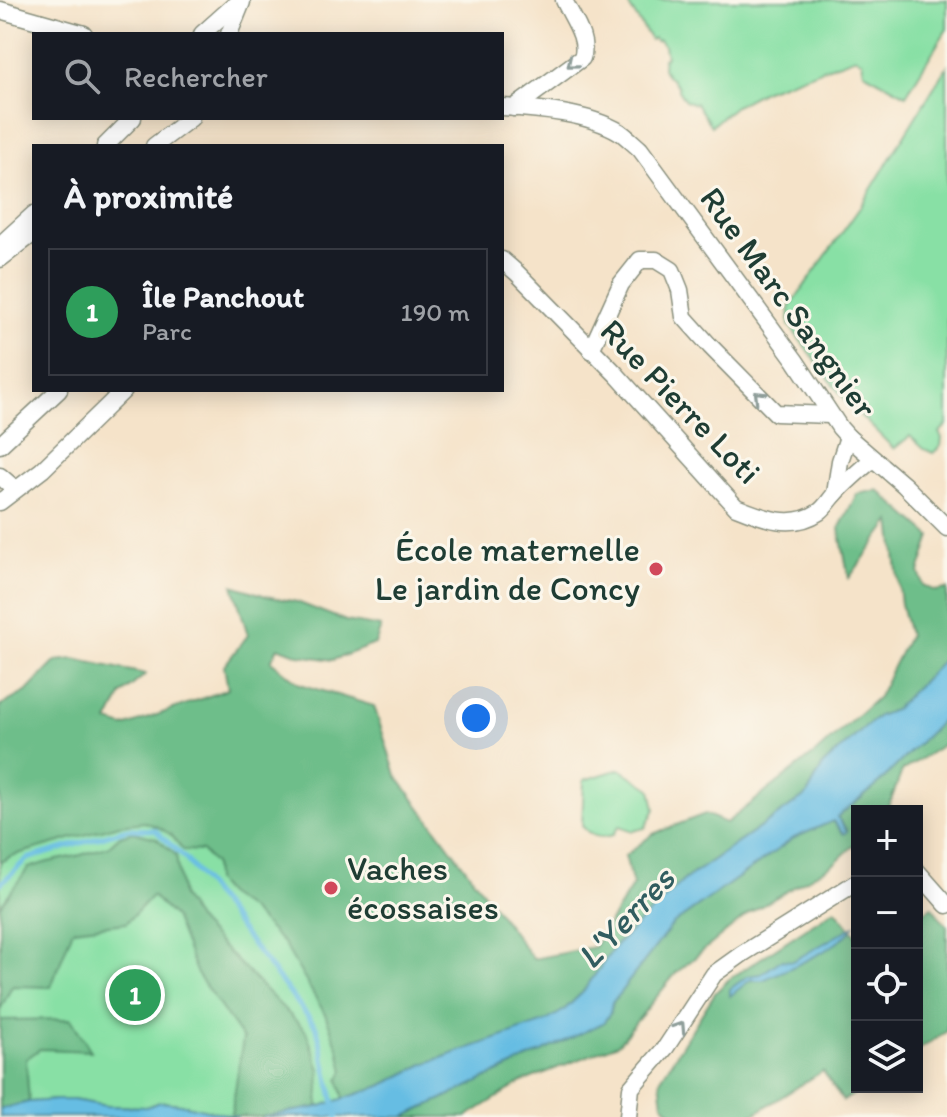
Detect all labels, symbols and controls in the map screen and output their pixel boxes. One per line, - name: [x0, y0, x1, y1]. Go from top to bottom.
- search box: [32, 32, 504, 120]
- icon: search: [60, 54, 104, 98]
- one-way arrow: [567, 54, 582, 68]
- text: Rechercher: [124, 58, 268, 95]
- text: À proximité: [64, 176, 233, 217]
- street label: Rue Marc Sangnier: [691, 179, 886, 426]
- text: Île Panchout: [142, 278, 304, 315]
- text: 1: [86, 296, 98, 328]
- text: 190 m: [401, 296, 470, 328]
- street label: Rue Pierre Loti: [592, 310, 770, 492]
- text: Parc: [142, 315, 192, 347]
- one-way arrow: [754, 391, 768, 405]
- place label: École maternelle Le jardin de Concy: [375, 529, 640, 609]
- marker: École maternelle Le jardin de Concy: [647, 560, 665, 578]
- your location: [456, 698, 496, 738]
- map controls: [851, 805, 923, 1093]
- button: +: [851, 805, 923, 877]
- place label: Vaches écossaises: [347, 848, 499, 928]
- water label: L'Yerres: [567, 856, 685, 977]
- button: −: [851, 877, 923, 949]
- marker: Vaches écossaises: [322, 879, 340, 897]
- button: locate: [851, 949, 923, 1021]
- pin: 1: [109, 965, 161, 1025]
- one-way arrow: [670, 1021, 685, 1035]
- button: layers: [851, 1021, 923, 1093]

